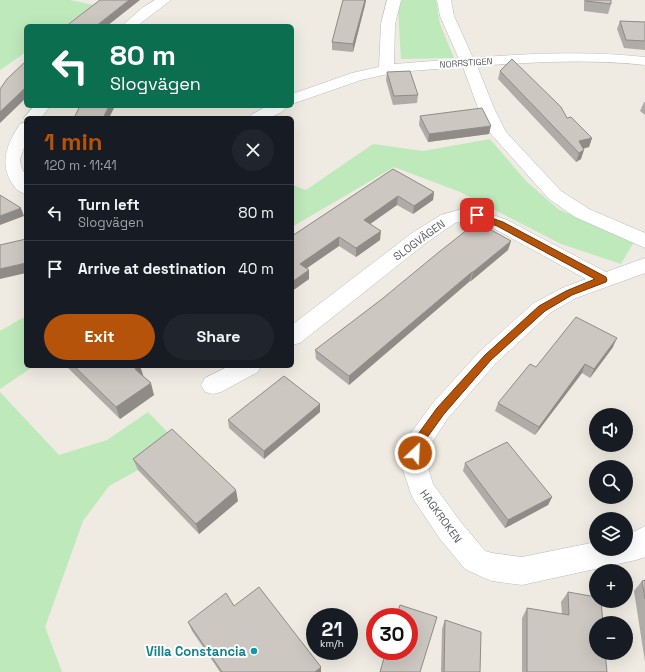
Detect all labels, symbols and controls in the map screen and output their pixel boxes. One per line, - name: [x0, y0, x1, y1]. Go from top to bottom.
- text: 80 m: [110, 37, 176, 73]
- icon: left: [44, 40, 96, 92]
- street label: NORRSTIGEN: [439, 55, 493, 71]
- text: Slogvägen: [110, 72, 201, 95]
- text: 1 min: [44, 126, 103, 157]
- button: close: [232, 129, 274, 171]
- text: 120 m · 11:41: [44, 157, 117, 174]
- text: Turn left: [78, 195, 140, 214]
- pin: [460, 198, 494, 232]
- icon: left: [44, 202, 66, 224]
- text: 80 m: [238, 203, 274, 222]
- icon: arrive: [466, 204, 488, 226]
- text: Slogvägen: [78, 214, 144, 231]
- street label: SLOGVÄGEN: [390, 216, 448, 264]
- icon: arrive: [44, 258, 66, 280]
- text: Arrive at destination: [78, 259, 226, 278]
- text: 40 m: [238, 259, 274, 278]
- button: Exit: [44, 314, 155, 360]
- button: Share: [163, 314, 274, 360]
- map controls: [589, 408, 633, 660]
- button: sound: [589, 408, 633, 452]
- position arrow: [394, 432, 436, 474]
- button: search: [589, 460, 633, 504]
- street label: HAGKROKEN: [417, 487, 465, 545]
- button: layers: [589, 512, 633, 556]
- button: +: [589, 564, 633, 608]
- speed limit sign: 30: [366, 608, 418, 660]
- text: 21: [322, 616, 342, 642]
- button: −: [589, 616, 633, 660]
- text: km/h: [320, 637, 344, 650]
- place label: Villa Constancia: [146, 643, 246, 660]
- marker: Villa Constancia: [249, 646, 259, 656]

